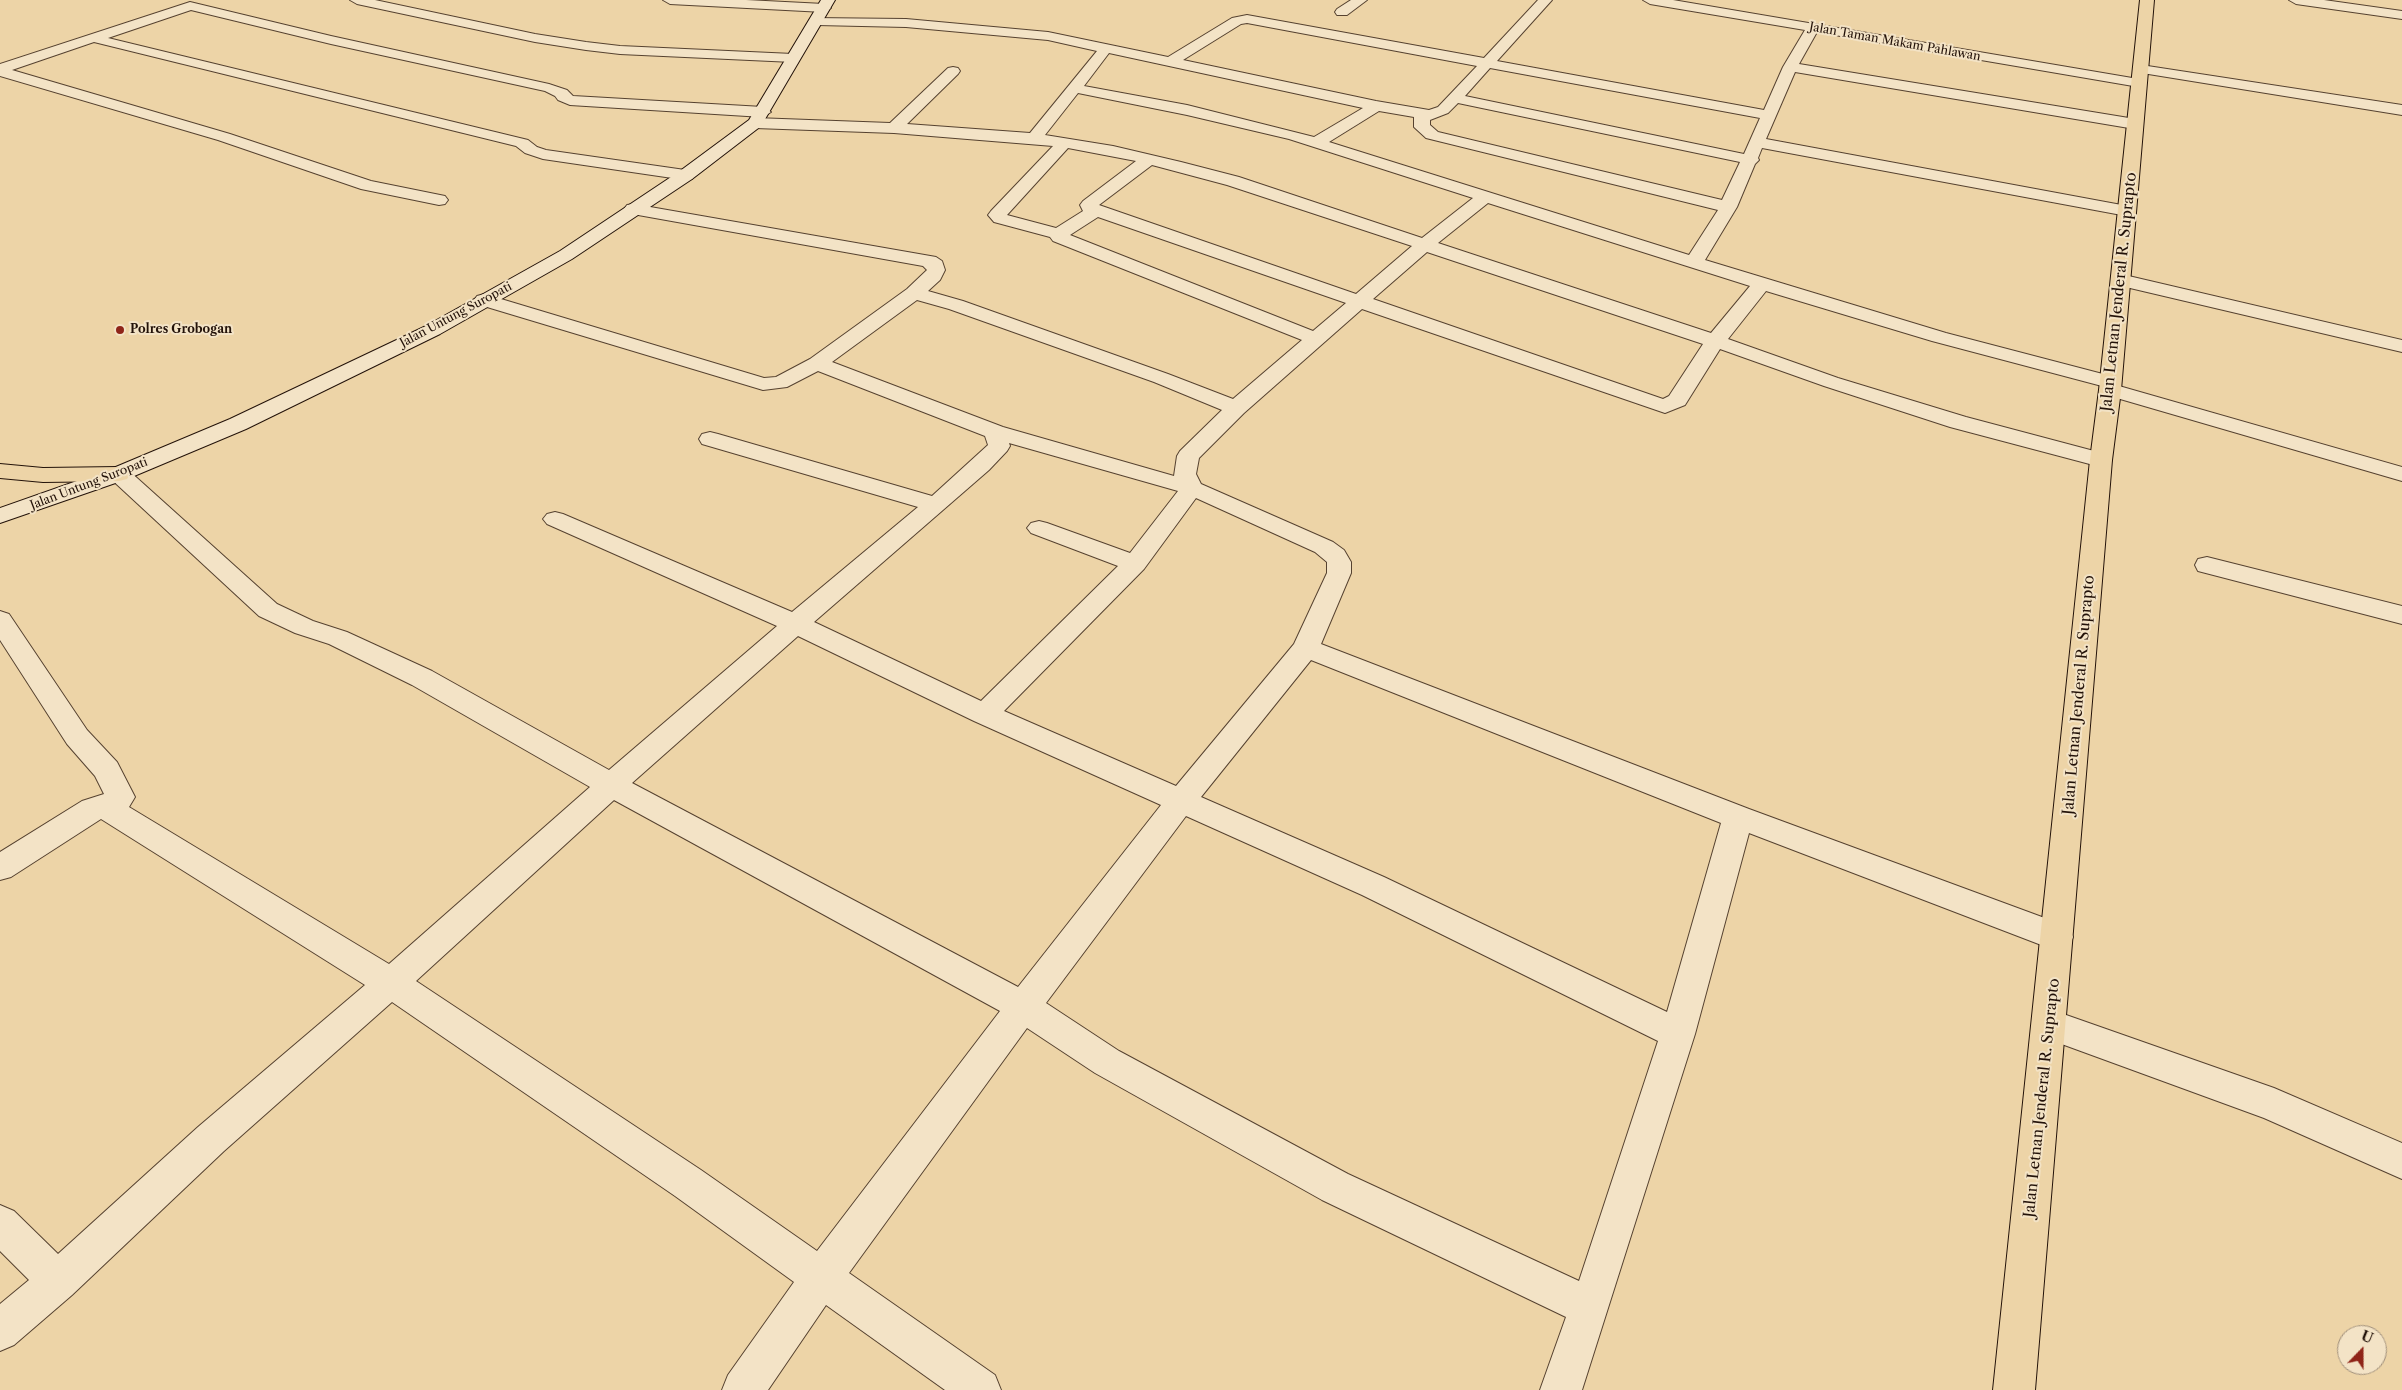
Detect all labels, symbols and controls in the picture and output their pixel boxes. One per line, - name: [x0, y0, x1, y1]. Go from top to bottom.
- street label: Jalan Taman Makam Pahlawan: [1808, 20, 1982, 64]
- street label: Jalan Letnan Jenderal R. Suprapto: [2097, 172, 2141, 412]
- street label: Jalan Untung Suropati: [398, 279, 514, 351]
- place label: Polres Grobogan: [130, 323, 232, 337]
- marker: Polres Grobogan: [114, 324, 126, 336]
- street label: Jalan Untung Suropati: [28, 455, 150, 513]
- street label: Jalan Letnan Jenderal R. Suprapto: [2060, 574, 2098, 816]
- street label: Jalan Letnan Jenderal R. Suprapto: [2020, 978, 2064, 1218]
- north arrow: [2337, 1325, 2387, 1375]
- text: U: [2359, 1327, 2376, 1347]

